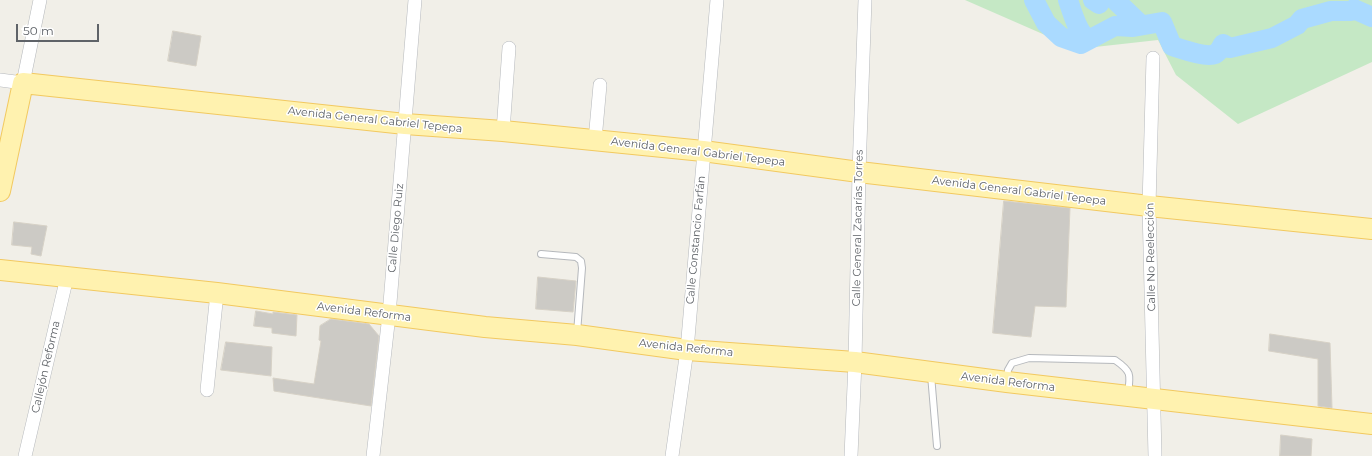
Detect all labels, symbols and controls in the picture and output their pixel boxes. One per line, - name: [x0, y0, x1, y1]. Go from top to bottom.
- scale bar: [18, 16, 101, 42]
- text: 50 m: [23, 23, 54, 38]
- street label: Avenida General Gabriel Tepepa: [287, 104, 463, 136]
- street label: Avenida General Gabriel Tepepa: [610, 135, 786, 169]
- street label: Calle General Zacarías Torres: [850, 150, 866, 306]
- street label: Avenida General Gabriel Tepepa: [931, 174, 1107, 208]
- street label: Calle Constancio Farfán: [684, 175, 708, 305]
- street label: Calle Diego Ruiz: [386, 183, 406, 273]
- street label: Calle No Reelección: [1143, 203, 1159, 311]
- street label: Avenida Reforma: [316, 300, 412, 324]
- street label: Callejón Reforma: [29, 319, 63, 415]
- street label: Avenida Reforma: [638, 336, 734, 360]
- street label: Avenida Reforma: [960, 370, 1056, 394]

